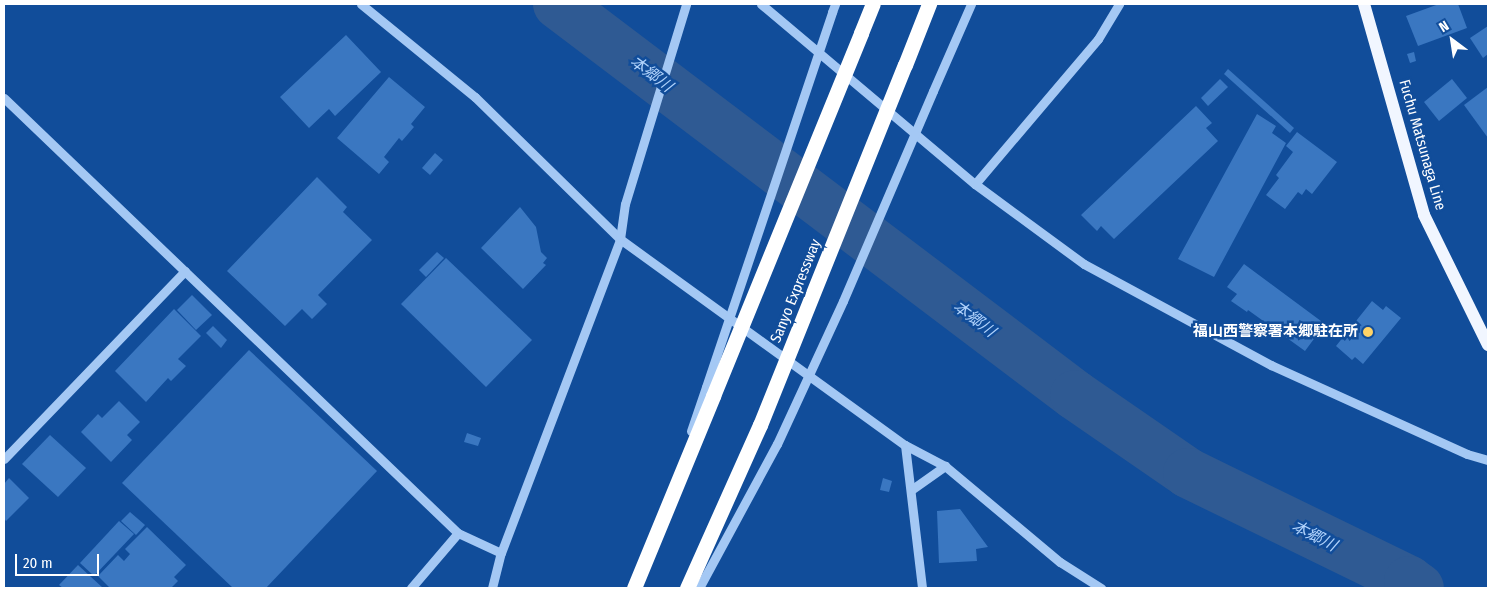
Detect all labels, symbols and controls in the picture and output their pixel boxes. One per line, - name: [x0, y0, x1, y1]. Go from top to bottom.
- north arrow: [1427, 15, 1477, 65]
- text: N: [1436, 17, 1452, 36]
- water label: 本郷川: [626, 52, 676, 96]
- street label: Fuchu Matsunaga Line: [1395, 78, 1449, 212]
- street label: Sanyo Expressway: [767, 236, 825, 346]
- water label: 本郷川: [949, 297, 999, 341]
- place label: 福山西警察署本郷駐在所: [1193, 323, 1358, 341]
- marker: 福山西警察署本郷駐在所: [1362, 326, 1374, 338]
- water label: 本郷川: [1288, 517, 1340, 555]
- scale bar: [18, 544, 101, 576]
- text: 20 m: [23, 554, 53, 572]

